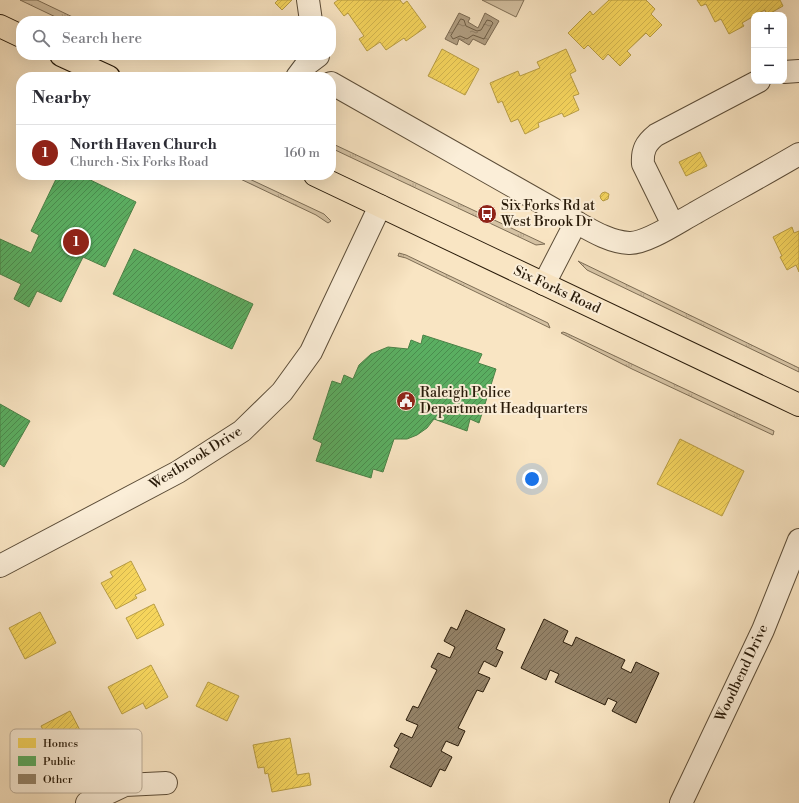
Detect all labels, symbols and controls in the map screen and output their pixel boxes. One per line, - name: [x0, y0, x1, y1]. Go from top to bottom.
- map controls: [751, 12, 787, 84]
- button: +: [751, 12, 787, 48]
- search box: [16, 16, 336, 60]
- icon: search: [30, 27, 52, 49]
- text: Search here: [62, 29, 142, 48]
- button: −: [751, 48, 787, 84]
- text: Nearby: [32, 87, 91, 109]
- text: North Haven Church: [70, 135, 217, 154]
- text: 1: [42, 145, 48, 161]
- text: 160 m: [284, 145, 320, 161]
- text: Church · Six Forks Road: [70, 154, 209, 170]
- place label: Six Forks Rd at West Brook Dr: [500, 197, 595, 231]
- bus stop icon: Six Forks Rd at West Brook Dr: [476, 203, 498, 225]
- pin: 1: [63, 227, 89, 257]
- street label: Six Forks Road: [511, 262, 603, 318]
- place label: Raleigh Police Department Headquarters: [420, 384, 588, 418]
- public building icon: Raleigh Police Department Headquarters: [395, 390, 417, 412]
- street label: Westbrook Drive: [146, 422, 246, 494]
- your location: [522, 469, 542, 489]
- street label: Woodbend Drive: [711, 621, 772, 725]
- legend: [10, 729, 142, 793]
- text: Homes: [43, 737, 78, 751]
- text: Public: [43, 755, 76, 769]
- text: Other: [43, 773, 73, 787]

